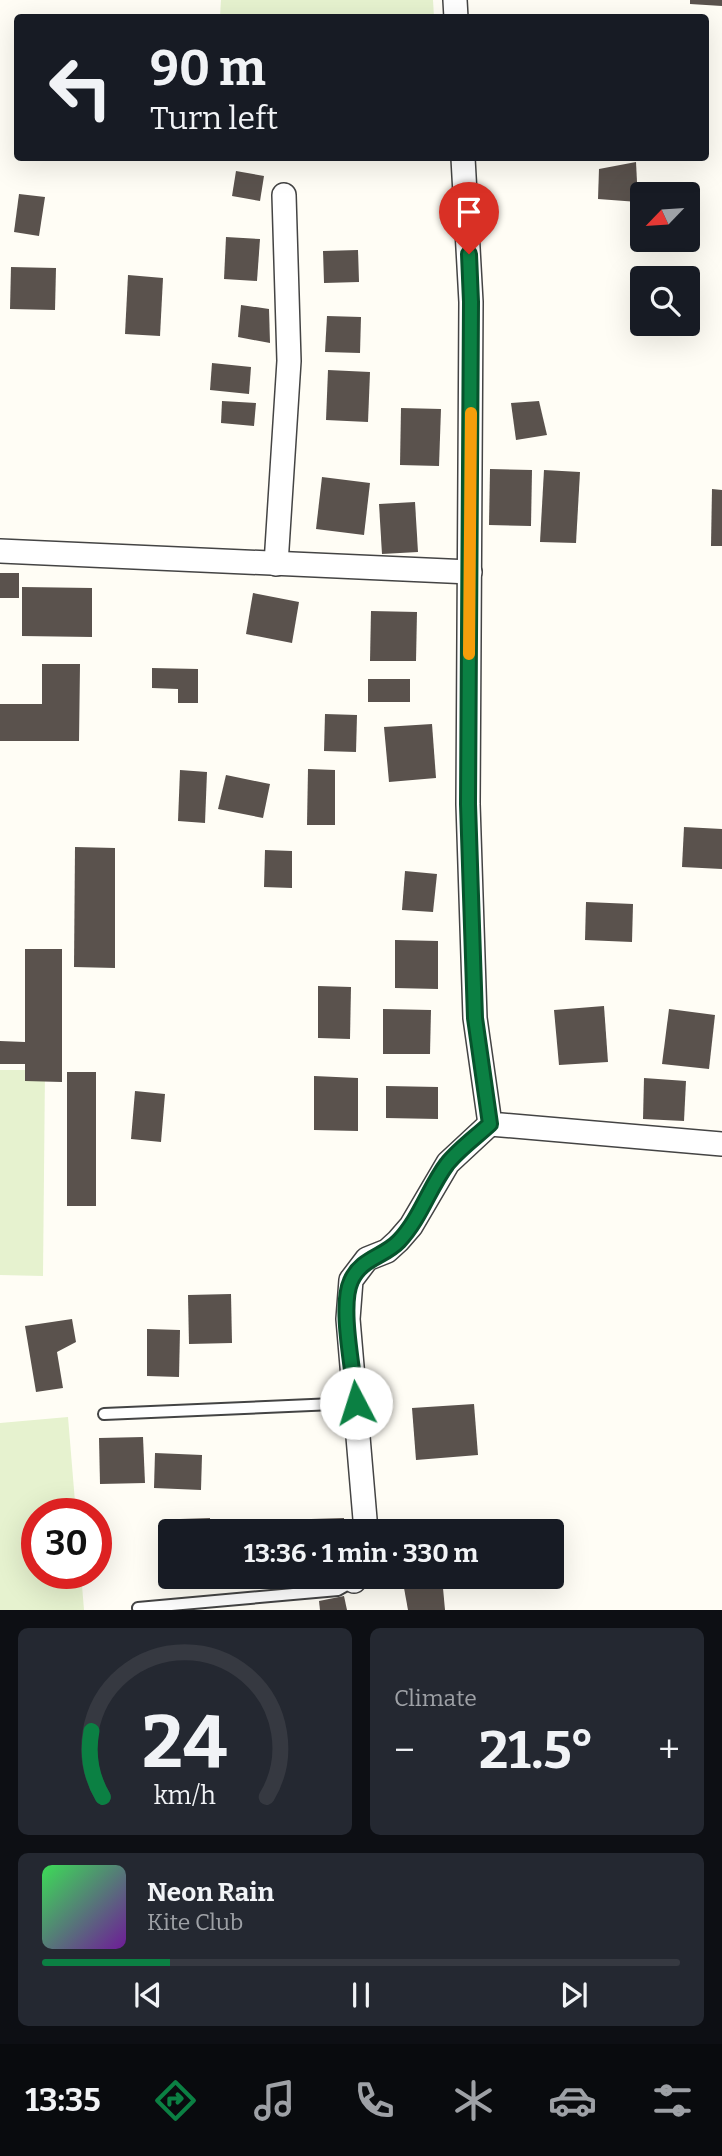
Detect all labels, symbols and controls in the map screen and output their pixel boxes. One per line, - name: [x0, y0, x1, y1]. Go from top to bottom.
- text: 90 m: [150, 39, 266, 98]
- icon: left: [35, 42, 126, 133]
- text: Turn left: [150, 99, 278, 137]
- pin: [439, 182, 499, 254]
- north arrow: [630, 182, 700, 252]
- map controls: [630, 182, 700, 336]
- icon: arrive: [450, 193, 488, 231]
- button: search: [630, 266, 700, 336]
- position arrow: [319, 1366, 393, 1440]
- speed limit sign: 30: [21, 1498, 112, 1589]
- text: 13:36 · 1 min · 330 m: [244, 1538, 478, 1569]
- text: Climate: [394, 1684, 477, 1712]
- text: 24: [142, 1700, 228, 1787]
- text: 21.5°: [479, 1719, 594, 1782]
- text: −: [394, 1727, 415, 1773]
- text: +: [658, 1727, 680, 1773]
- text: km/h: [154, 1781, 216, 1811]
- text: Neon Rain: [147, 1877, 274, 1908]
- text: Kite Club: [147, 1908, 243, 1936]
- icon: previous: [129, 1976, 167, 2014]
- icon: pause: [342, 1976, 380, 2014]
- icon: next: [555, 1976, 593, 2014]
- icon: directions: [151, 2076, 200, 2125]
- icon: music: [250, 2076, 299, 2125]
- icon: phone: [350, 2076, 399, 2125]
- icon: climate: [449, 2076, 498, 2125]
- icon: car: [548, 2076, 597, 2125]
- icon: filters: [648, 2076, 697, 2125]
- text: 13:35: [25, 2081, 101, 2119]

